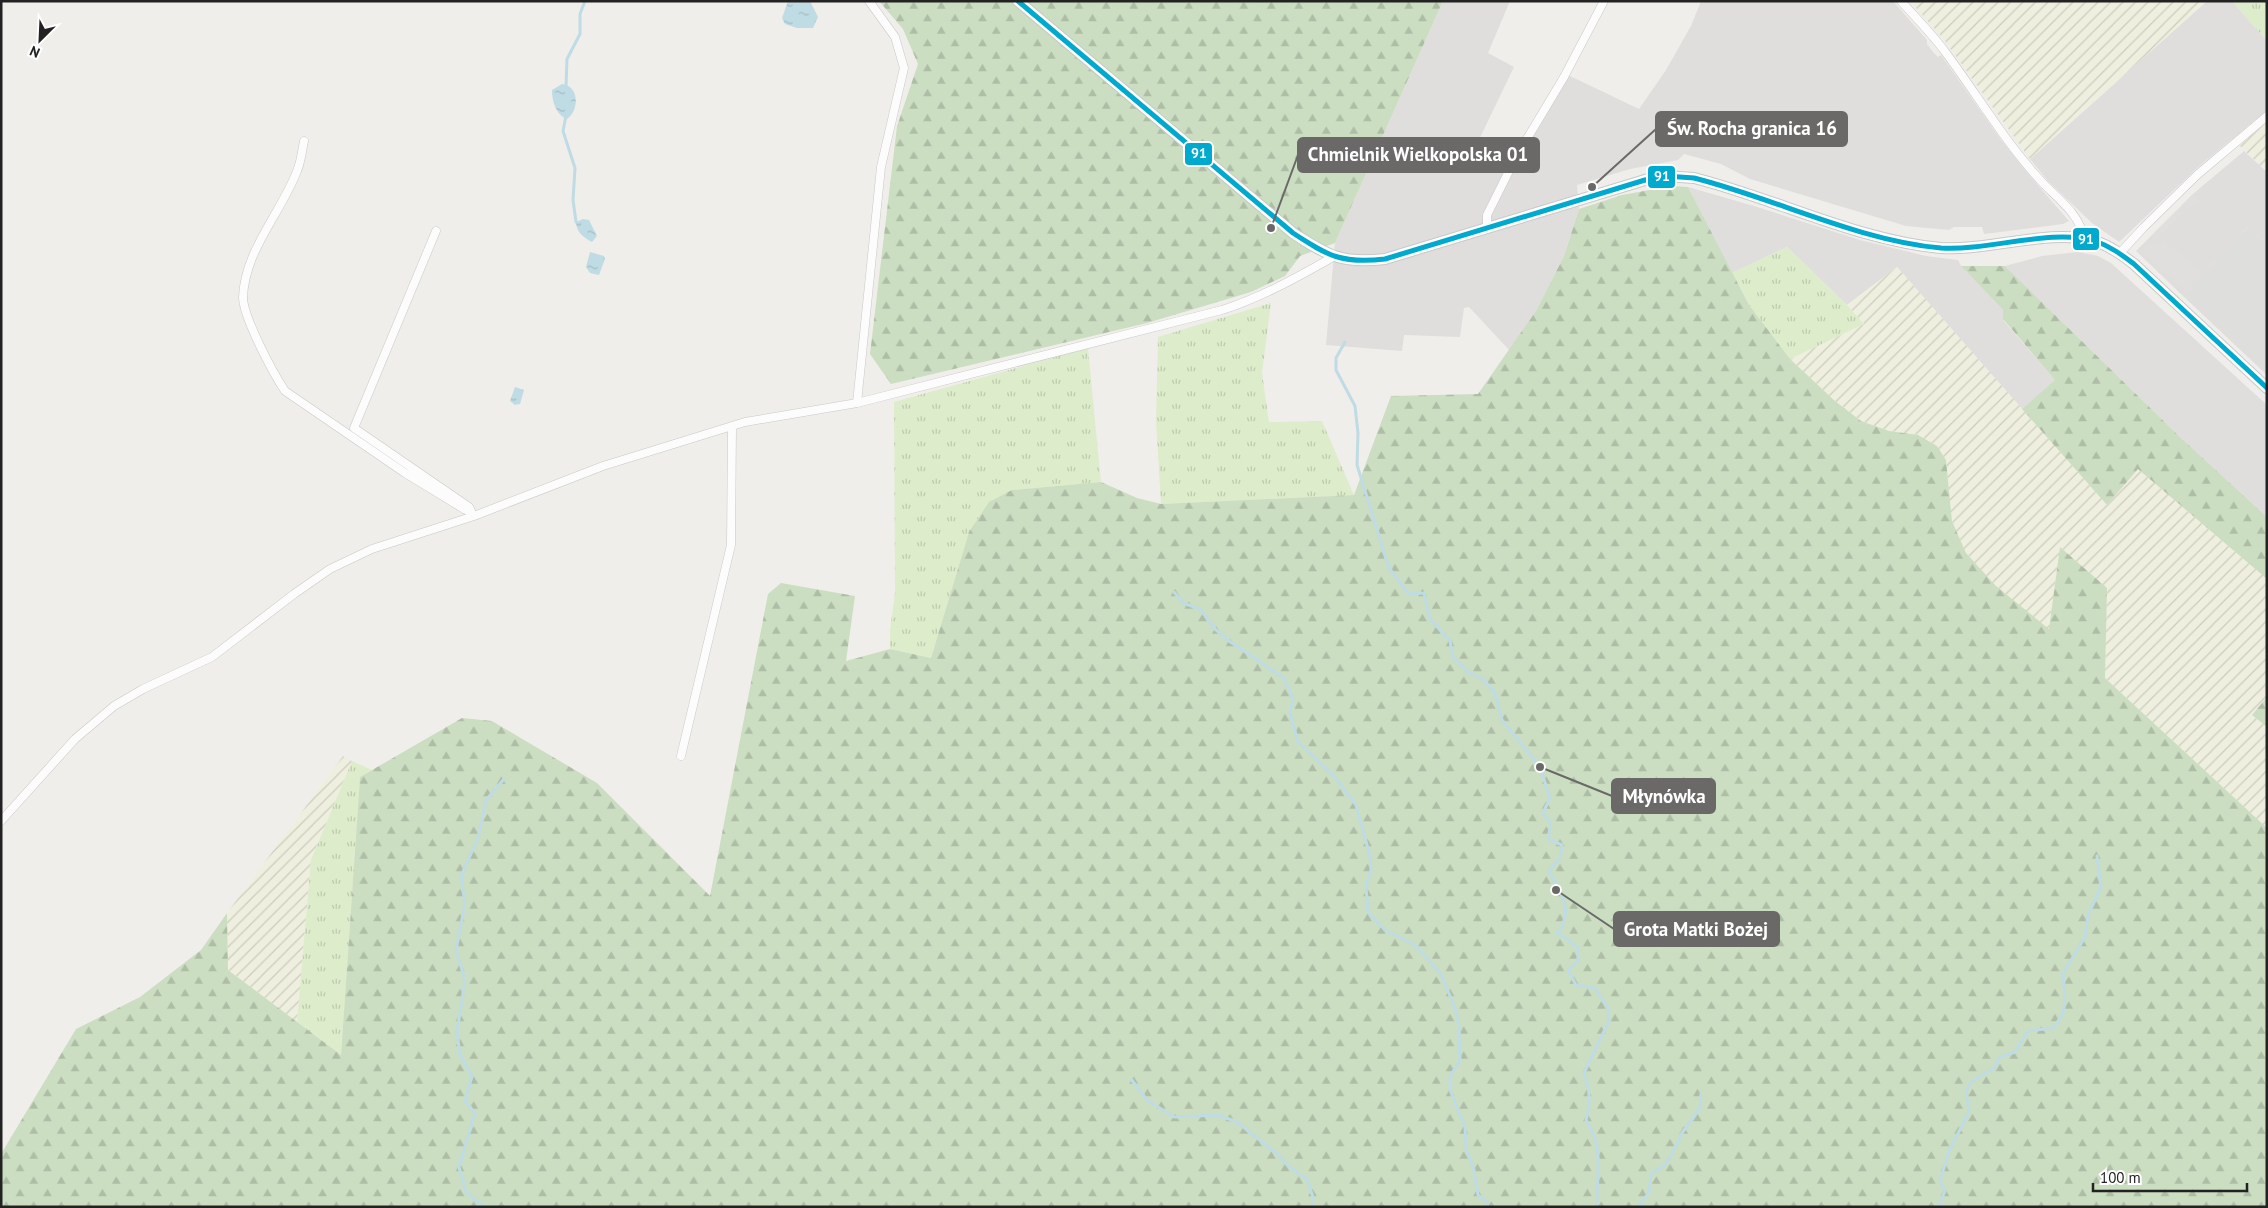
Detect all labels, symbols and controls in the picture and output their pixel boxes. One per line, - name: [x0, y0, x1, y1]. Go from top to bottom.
- north arrow: [15, 15, 65, 65]
- text: N: [27, 42, 43, 62]
- callout: Św. Rocha granica 16: [1656, 112, 1847, 146]
- text: Św. Rocha granica 16: [1667, 116, 1837, 140]
- callout: Chmielnik Wielkopolska 01: [1298, 138, 1539, 172]
- line badge: 91: [1184, 142, 1213, 166]
- text: Chmielnik Wielkopolska 01: [1308, 142, 1528, 166]
- text: 91: [1191, 144, 1207, 162]
- line badge: 91: [1647, 165, 1676, 189]
- text: 91: [1654, 167, 1670, 185]
- line badge: 91: [2072, 227, 2100, 251]
- text: 91: [2078, 230, 2094, 248]
- callout: Młynówka: [1612, 779, 1715, 813]
- text: Młynówka: [1622, 784, 1706, 808]
- callout: Grota Matki Bożej: [1614, 912, 1779, 946]
- text: Grota Matki Bożej: [1624, 917, 1768, 941]
- scale bar: [2093, 1160, 2247, 1192]
- text: 100 m: [2100, 1168, 2141, 1187]

